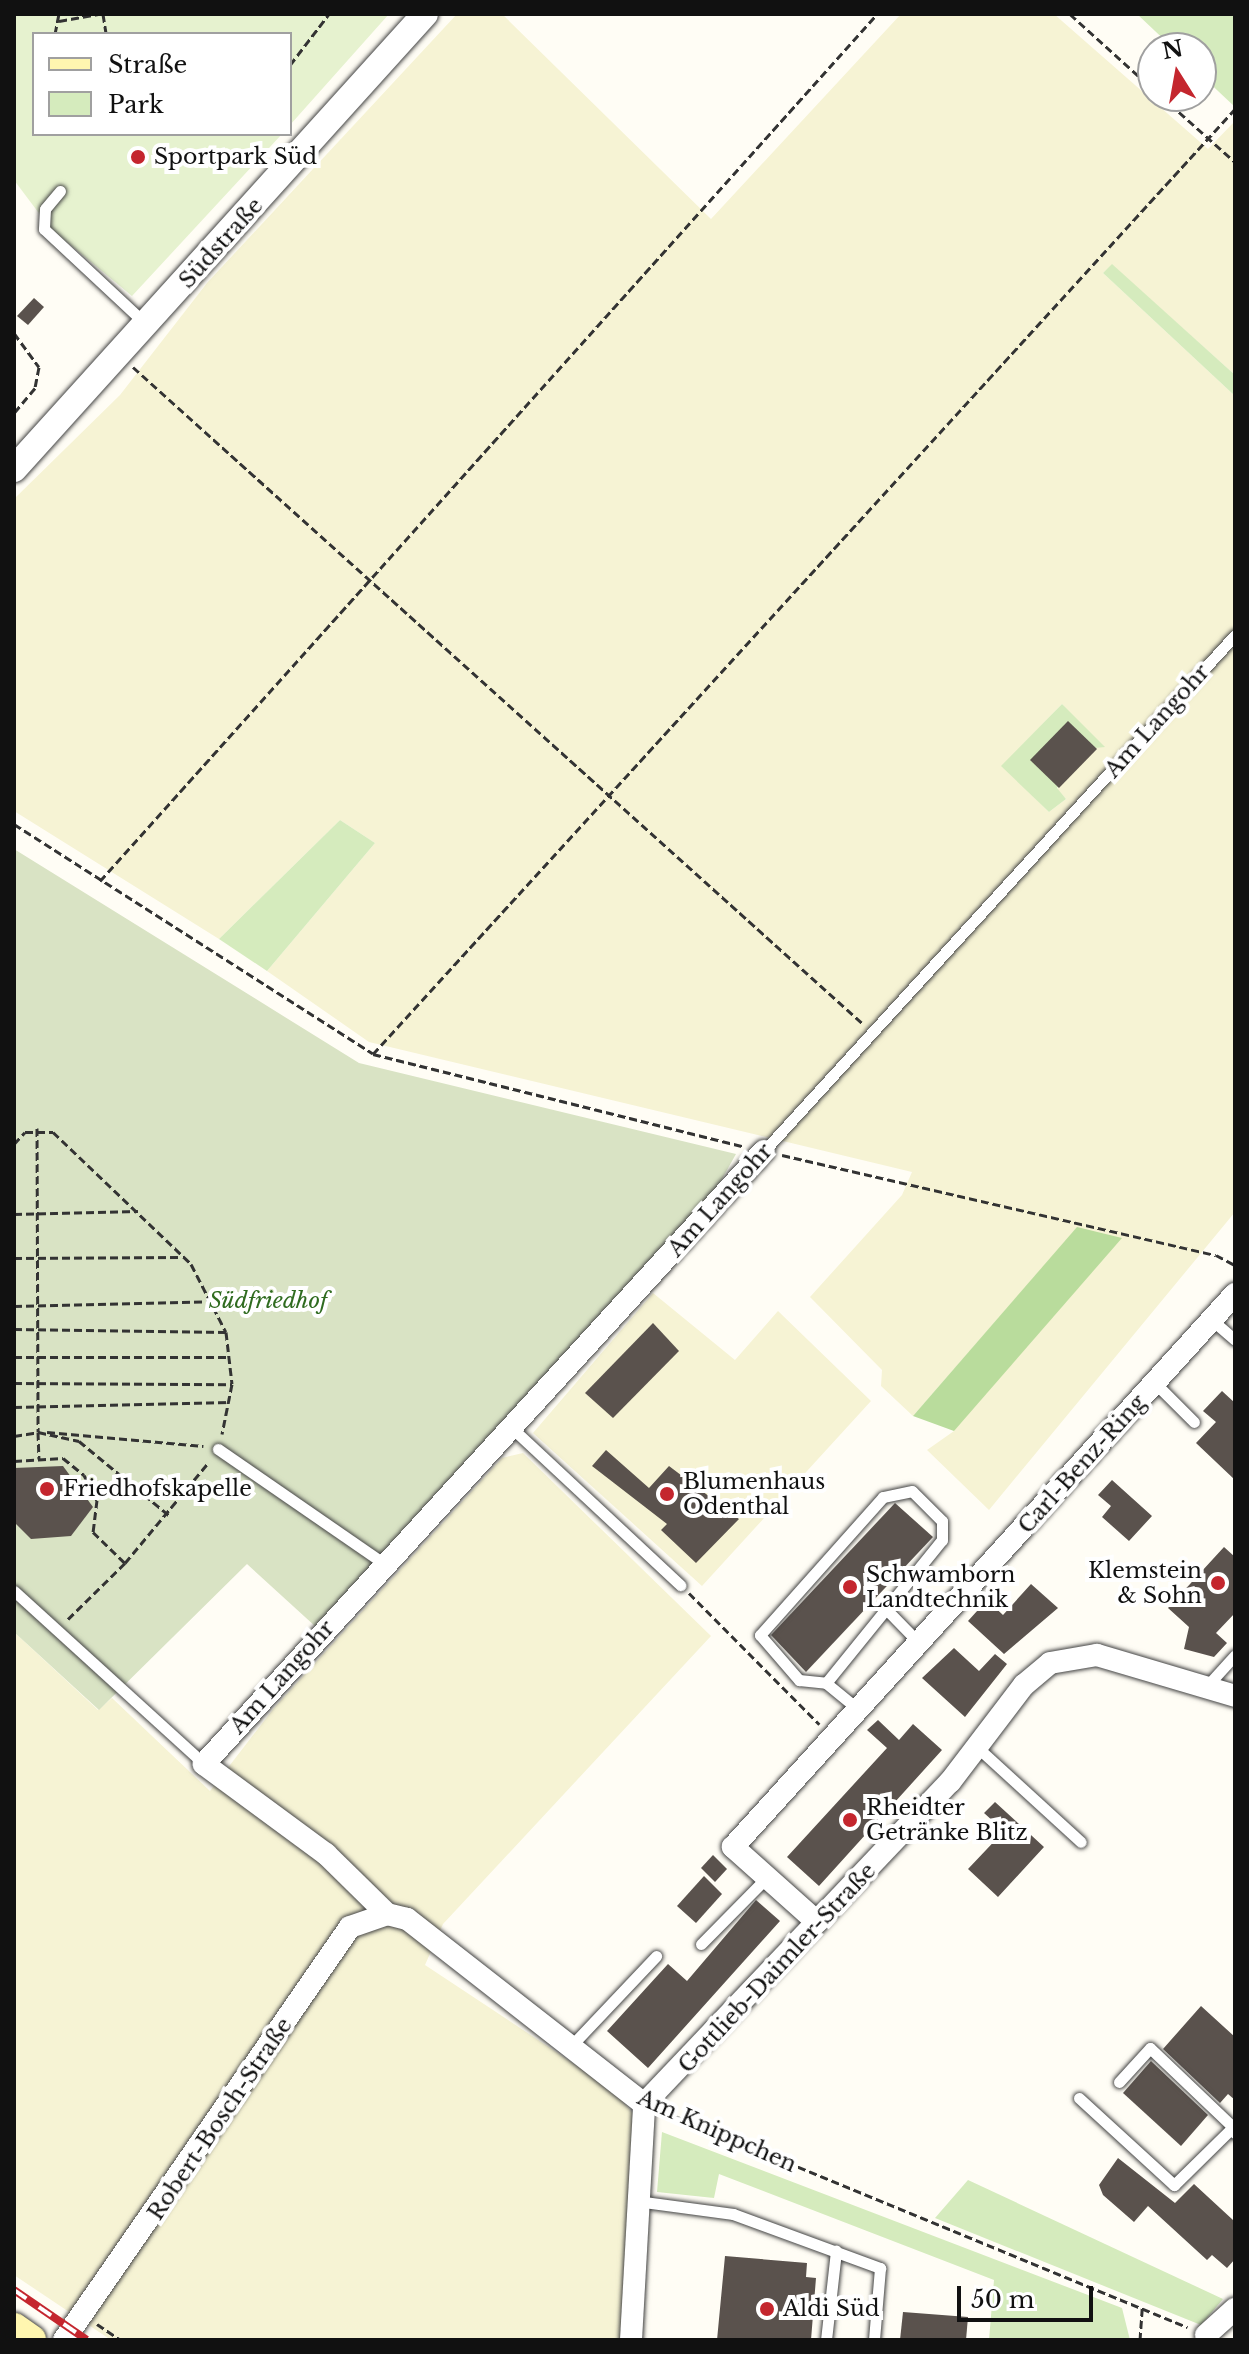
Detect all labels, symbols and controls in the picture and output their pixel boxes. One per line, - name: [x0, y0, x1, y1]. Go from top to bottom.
- legend: [32, 32, 292, 136]
- north arrow: [1137, 32, 1217, 112]
- text: N: [1160, 35, 1185, 65]
- text: Straße: [108, 50, 187, 79]
- text: Park: [108, 90, 164, 119]
- place label: Sportpark Süd: [154, 144, 317, 170]
- marker: Sportpark Süd: [129, 148, 147, 166]
- street label: Südstraße: [174, 192, 268, 294]
- street label: Am Langohr: [1099, 659, 1215, 783]
- street label: Am Langohr: [662, 1138, 778, 1262]
- park label: Südfriedhof: [209, 1288, 327, 1314]
- street label: Carl-Benz-Ring: [1013, 1389, 1151, 1539]
- place label: Blumenhaus Odenthal: [683, 1468, 825, 1520]
- place label: Friedhofskapelle: [63, 1476, 252, 1502]
- marker: Friedhofskapelle: [38, 1480, 56, 1498]
- marker: Blumenhaus Odenthal: [658, 1485, 676, 1503]
- place label: Klemstein & Sohn: [1088, 1557, 1202, 1608]
- place label: Schwamborn Landtechnik: [866, 1561, 1015, 1612]
- marker: Klemstein & Sohn: [1209, 1574, 1227, 1592]
- marker: Schwamborn Landtechnik: [841, 1578, 859, 1596]
- street label: Am Langohr: [224, 1615, 340, 1739]
- place label: Rheidter Getränke Blitz: [866, 1794, 1028, 1846]
- marker: Rheidter Getränke Blitz: [841, 1811, 859, 1829]
- street label: Gottlieb-Daimler-Straße: [673, 1858, 881, 2078]
- street label: Robert-Bosch-Straße: [142, 2013, 298, 2225]
- street label: Am Knippchen: [633, 2084, 801, 2178]
- scale bar: [961, 2270, 1097, 2320]
- text: 50 m: [971, 2285, 1034, 2314]
- place label: Aldi Süd: [783, 2296, 880, 2322]
- marker: Aldi Süd: [758, 2300, 776, 2318]

